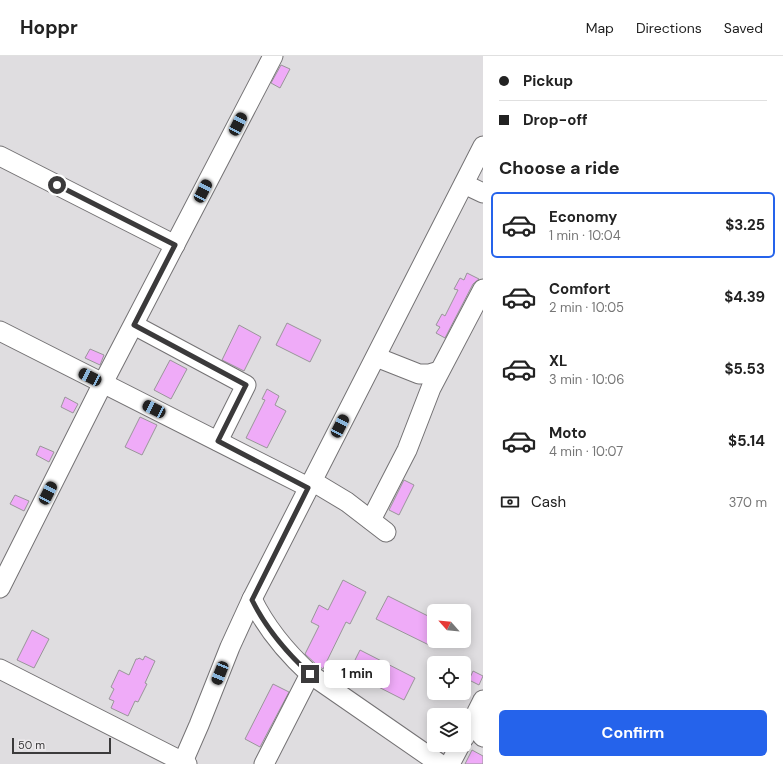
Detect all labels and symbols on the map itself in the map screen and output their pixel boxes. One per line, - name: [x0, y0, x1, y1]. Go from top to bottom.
- car: [227, 111, 249, 137]
- route start: [48, 176, 66, 194]
- car: [192, 178, 214, 204]
- car: [77, 366, 103, 388]
- car: [141, 398, 167, 420]
- car: [329, 413, 351, 439]
- car: [37, 480, 59, 506]
- north arrow: [427, 604, 471, 648]
- car: [210, 660, 230, 686]
- callout: 1 min: [324, 660, 390, 688]
- route end: [301, 665, 319, 683]
- scale bar: [12, 736, 111, 755]

